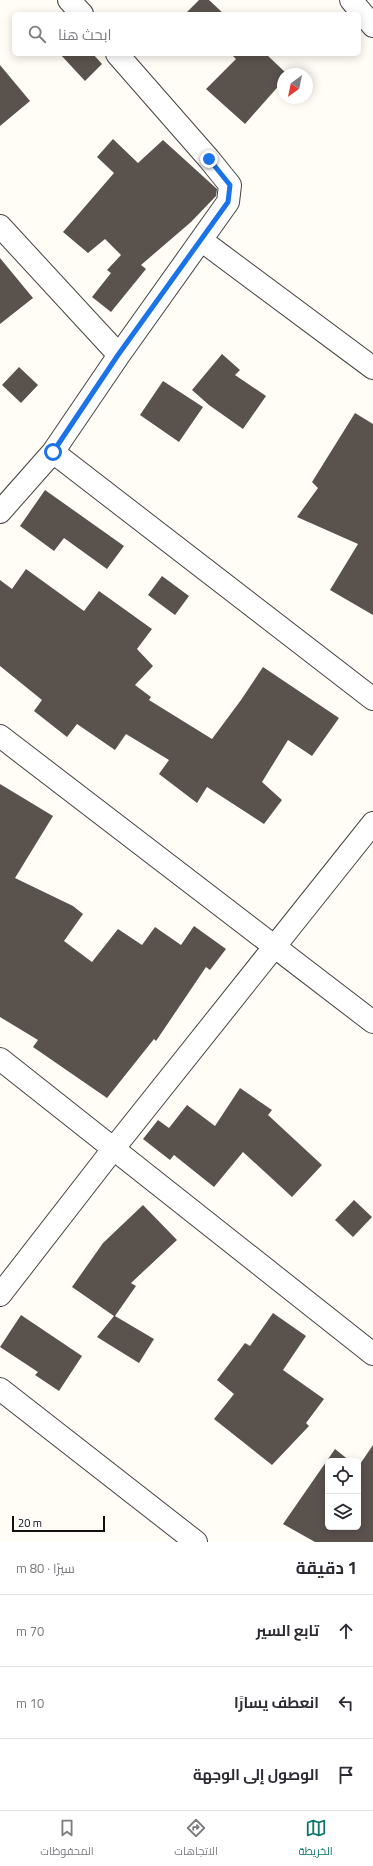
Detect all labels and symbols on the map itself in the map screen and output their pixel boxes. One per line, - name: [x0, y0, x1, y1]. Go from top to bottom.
- north arrow: [277, 68, 313, 104]
- route end: [200, 150, 218, 168]
- route start: [44, 443, 62, 461]
- scale bar: [12, 1514, 105, 1533]

